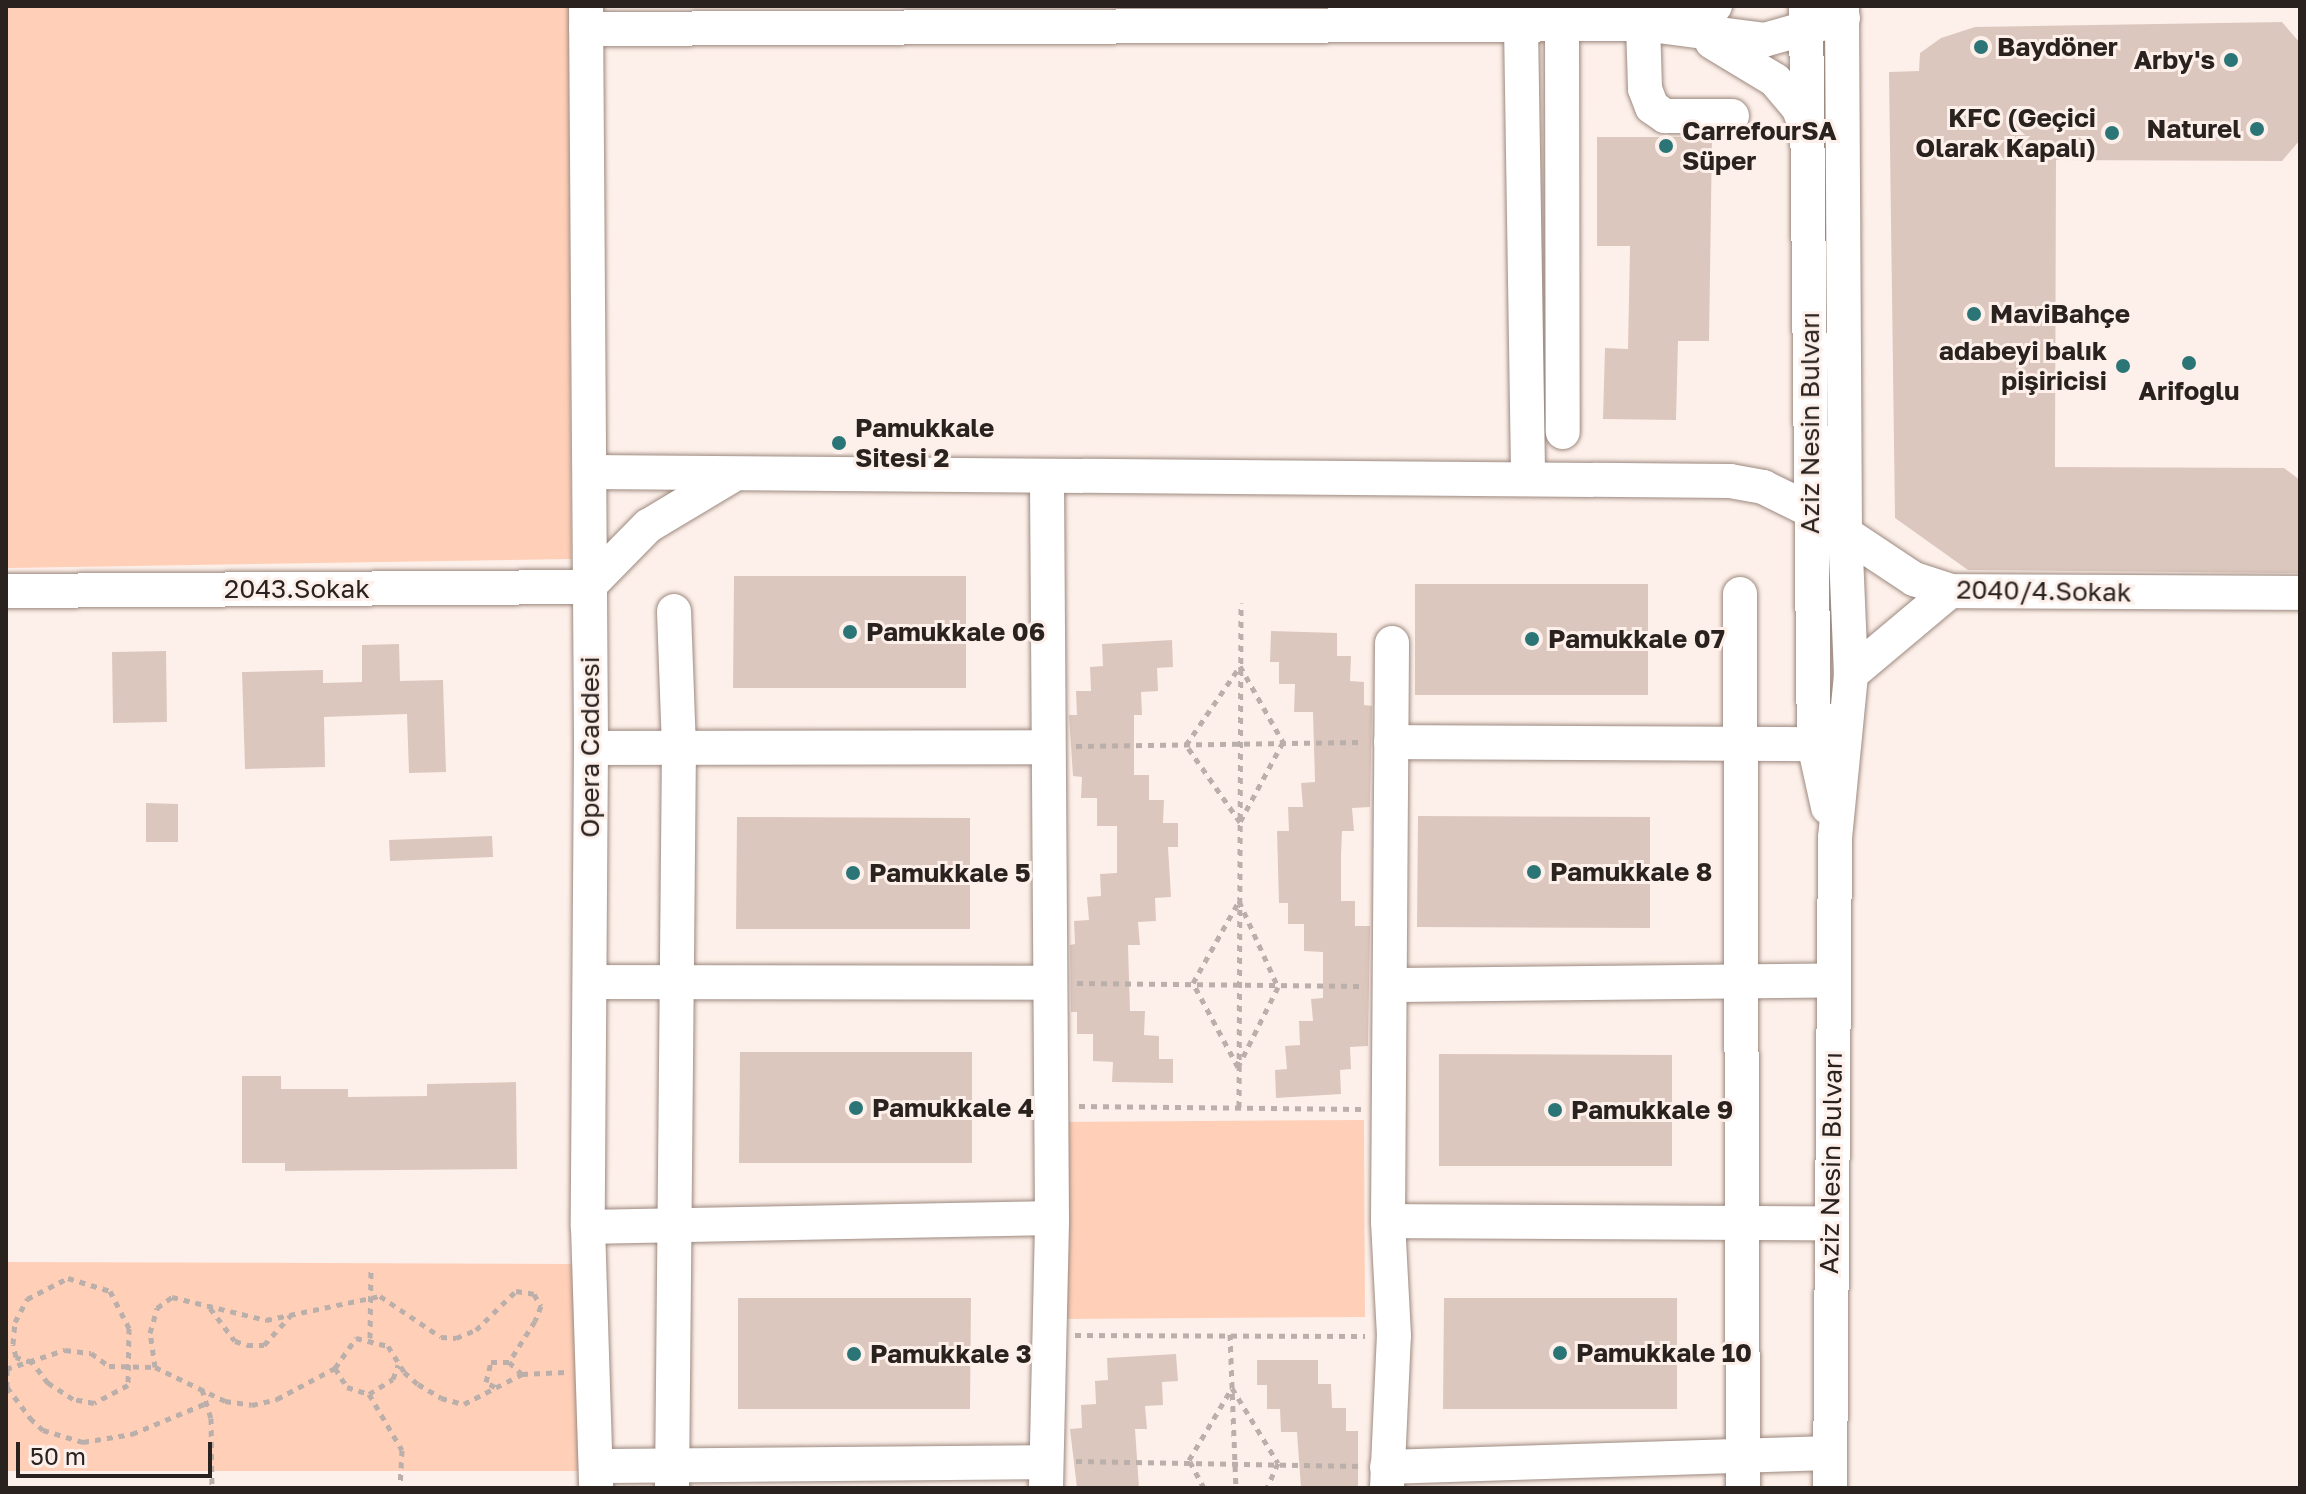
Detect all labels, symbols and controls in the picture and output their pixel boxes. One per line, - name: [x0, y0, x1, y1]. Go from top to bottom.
- place label: Baydöner: [1997, 31, 2118, 63]
- marker: Baydöner: [1972, 38, 1990, 56]
- place label: Arby's: [2134, 44, 2215, 76]
- marker: Arby's: [2222, 51, 2240, 69]
- place label: KFC (Geçici Olarak Kapalı): [1915, 102, 2096, 164]
- place label: Naturel: [2146, 113, 2241, 145]
- place label: CarrefourSA Süper: [1682, 115, 1837, 176]
- marker: Naturel: [2248, 120, 2266, 138]
- marker: KFC (Geçici Olarak Kapalı): [2103, 124, 2121, 142]
- marker: CarrefourSA Süper: [1657, 137, 1675, 155]
- place label: MaviBahçe: [1990, 298, 2130, 330]
- marker: MaviBahçe: [1965, 305, 1983, 323]
- street label: Aziz Nesin Bulvarı: [1794, 312, 1826, 534]
- place label: adabeyi balık pişiricisi: [1939, 335, 2107, 396]
- marker: Arifoğlu: [2180, 354, 2198, 372]
- marker: adabeyi balık pişiricisi: [2114, 357, 2132, 375]
- place label: Arifoğlu: [2139, 375, 2239, 407]
- place label: Pamukkale Sitesi 2: [855, 412, 994, 474]
- marker: Pamukkale Sitesi 2: [830, 434, 848, 452]
- street label: 2043.Sokak: [224, 573, 370, 605]
- street label: 2040/4.Sokak: [1956, 574, 2132, 608]
- place label: Pamukkale 06: [866, 616, 1045, 648]
- marker: Pamukkale 06: [841, 623, 859, 641]
- place label: Pamukkale 07: [1548, 623, 1725, 655]
- marker: Pamukkale 07: [1523, 630, 1541, 648]
- street label: Opera Caddesi: [574, 656, 606, 838]
- place label: Pamukkale 8: [1550, 856, 1712, 888]
- place label: Pamukkale 5: [869, 857, 1031, 889]
- marker: Pamukkale 8: [1525, 863, 1543, 881]
- marker: Pamukkale 5: [844, 864, 862, 882]
- street label: Aziz Nesin Bulvarı: [1813, 1052, 1849, 1274]
- place label: Pamukkale 4: [872, 1092, 1034, 1124]
- place label: Pamukkale 9: [1571, 1094, 1733, 1126]
- marker: Pamukkale 4: [847, 1099, 865, 1117]
- marker: Pamukkale 9: [1546, 1101, 1564, 1119]
- place label: Pamukkale 10: [1576, 1337, 1752, 1369]
- place label: Pamukkale 3: [870, 1338, 1032, 1370]
- marker: Pamukkale 10: [1551, 1344, 1569, 1362]
- marker: Pamukkale 3: [845, 1345, 863, 1363]
- scale bar: [20, 1426, 216, 1476]
- text: 50 m: [30, 1441, 86, 1470]

